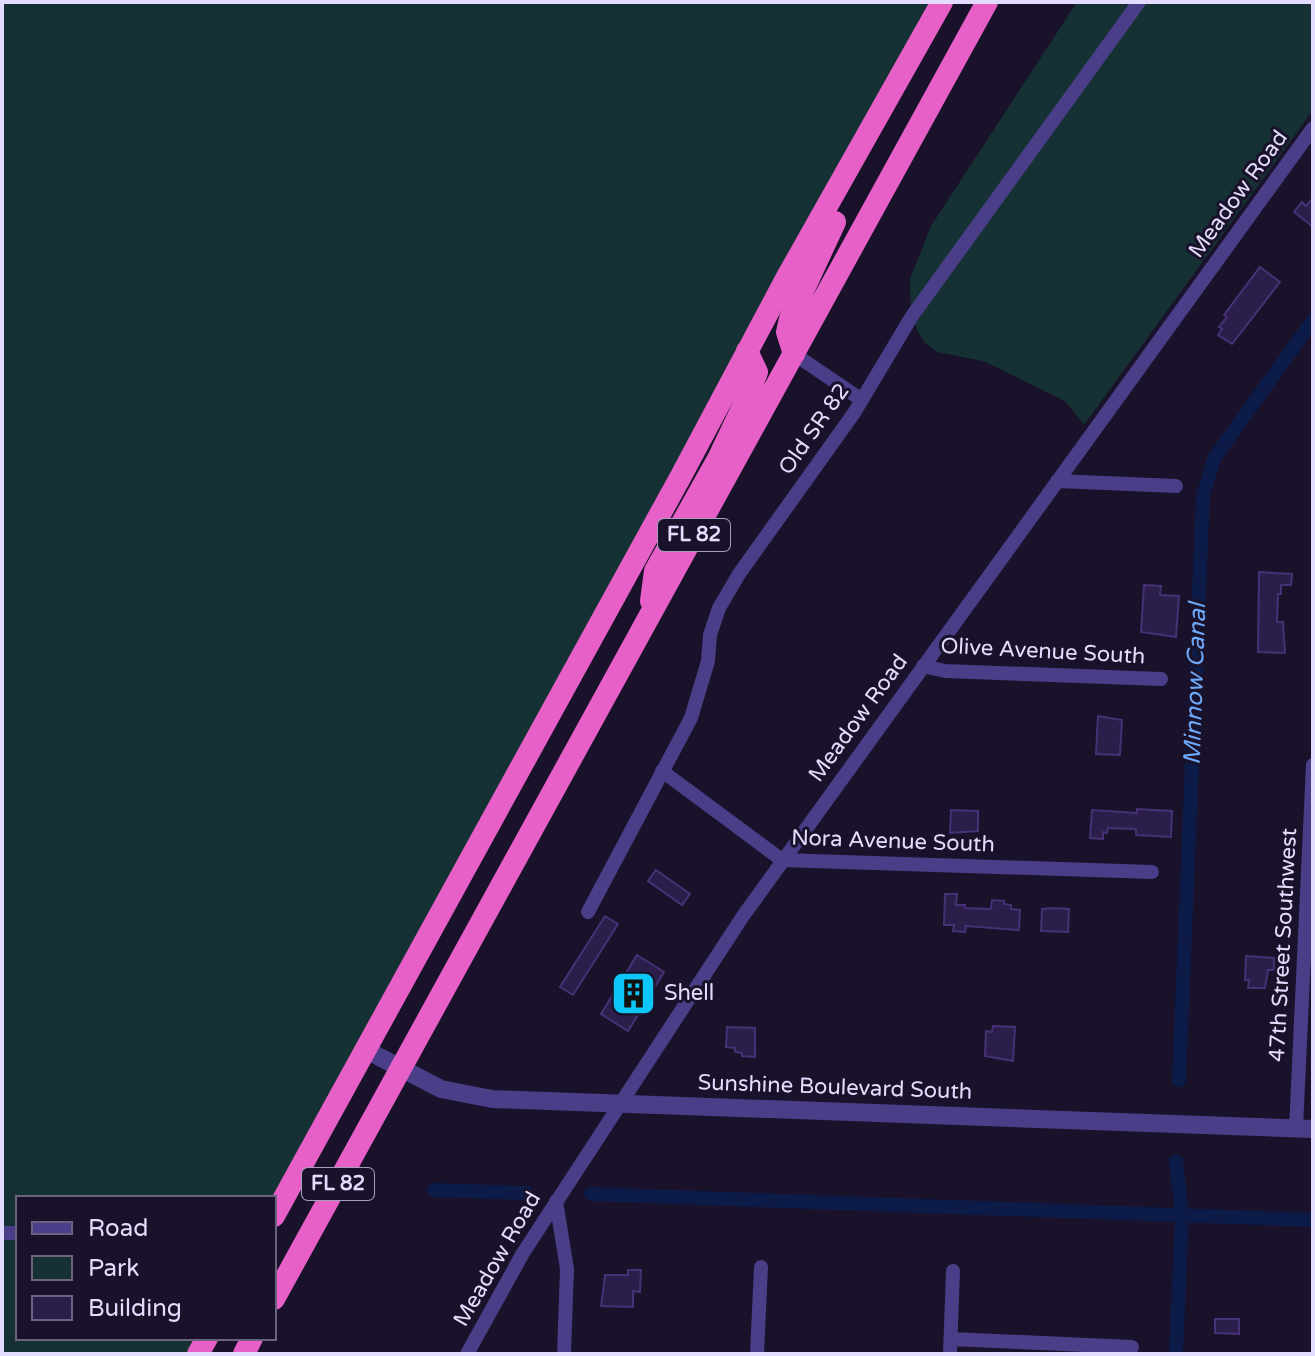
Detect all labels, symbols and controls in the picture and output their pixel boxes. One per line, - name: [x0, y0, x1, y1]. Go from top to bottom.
- street label: Meadow Road: [1183, 125, 1293, 263]
- street label: Old SR 82: [773, 378, 855, 480]
- road number: FL 82: [658, 519, 730, 551]
- water label: Minnow Canal: [1178, 599, 1212, 765]
- street label: Olive Avenue South: [940, 633, 1146, 669]
- street label: Meadow Road: [803, 649, 913, 787]
- street label: Nora Avenue South: [791, 824, 995, 858]
- street label: 47th Street Southwest: [1264, 827, 1302, 1063]
- building icon: Shell: [609, 969, 657, 1017]
- place label: Shell: [664, 980, 714, 1006]
- street label: Sunshine Boulevard South: [697, 1069, 973, 1105]
- road number: FL 82: [302, 1168, 374, 1200]
- street label: Meadow Road: [448, 1187, 546, 1331]
- legend: [16, 1196, 276, 1340]
- text: Road: [88, 1214, 148, 1243]
- text: Park: [88, 1254, 139, 1283]
- text: Building: [88, 1294, 182, 1323]

